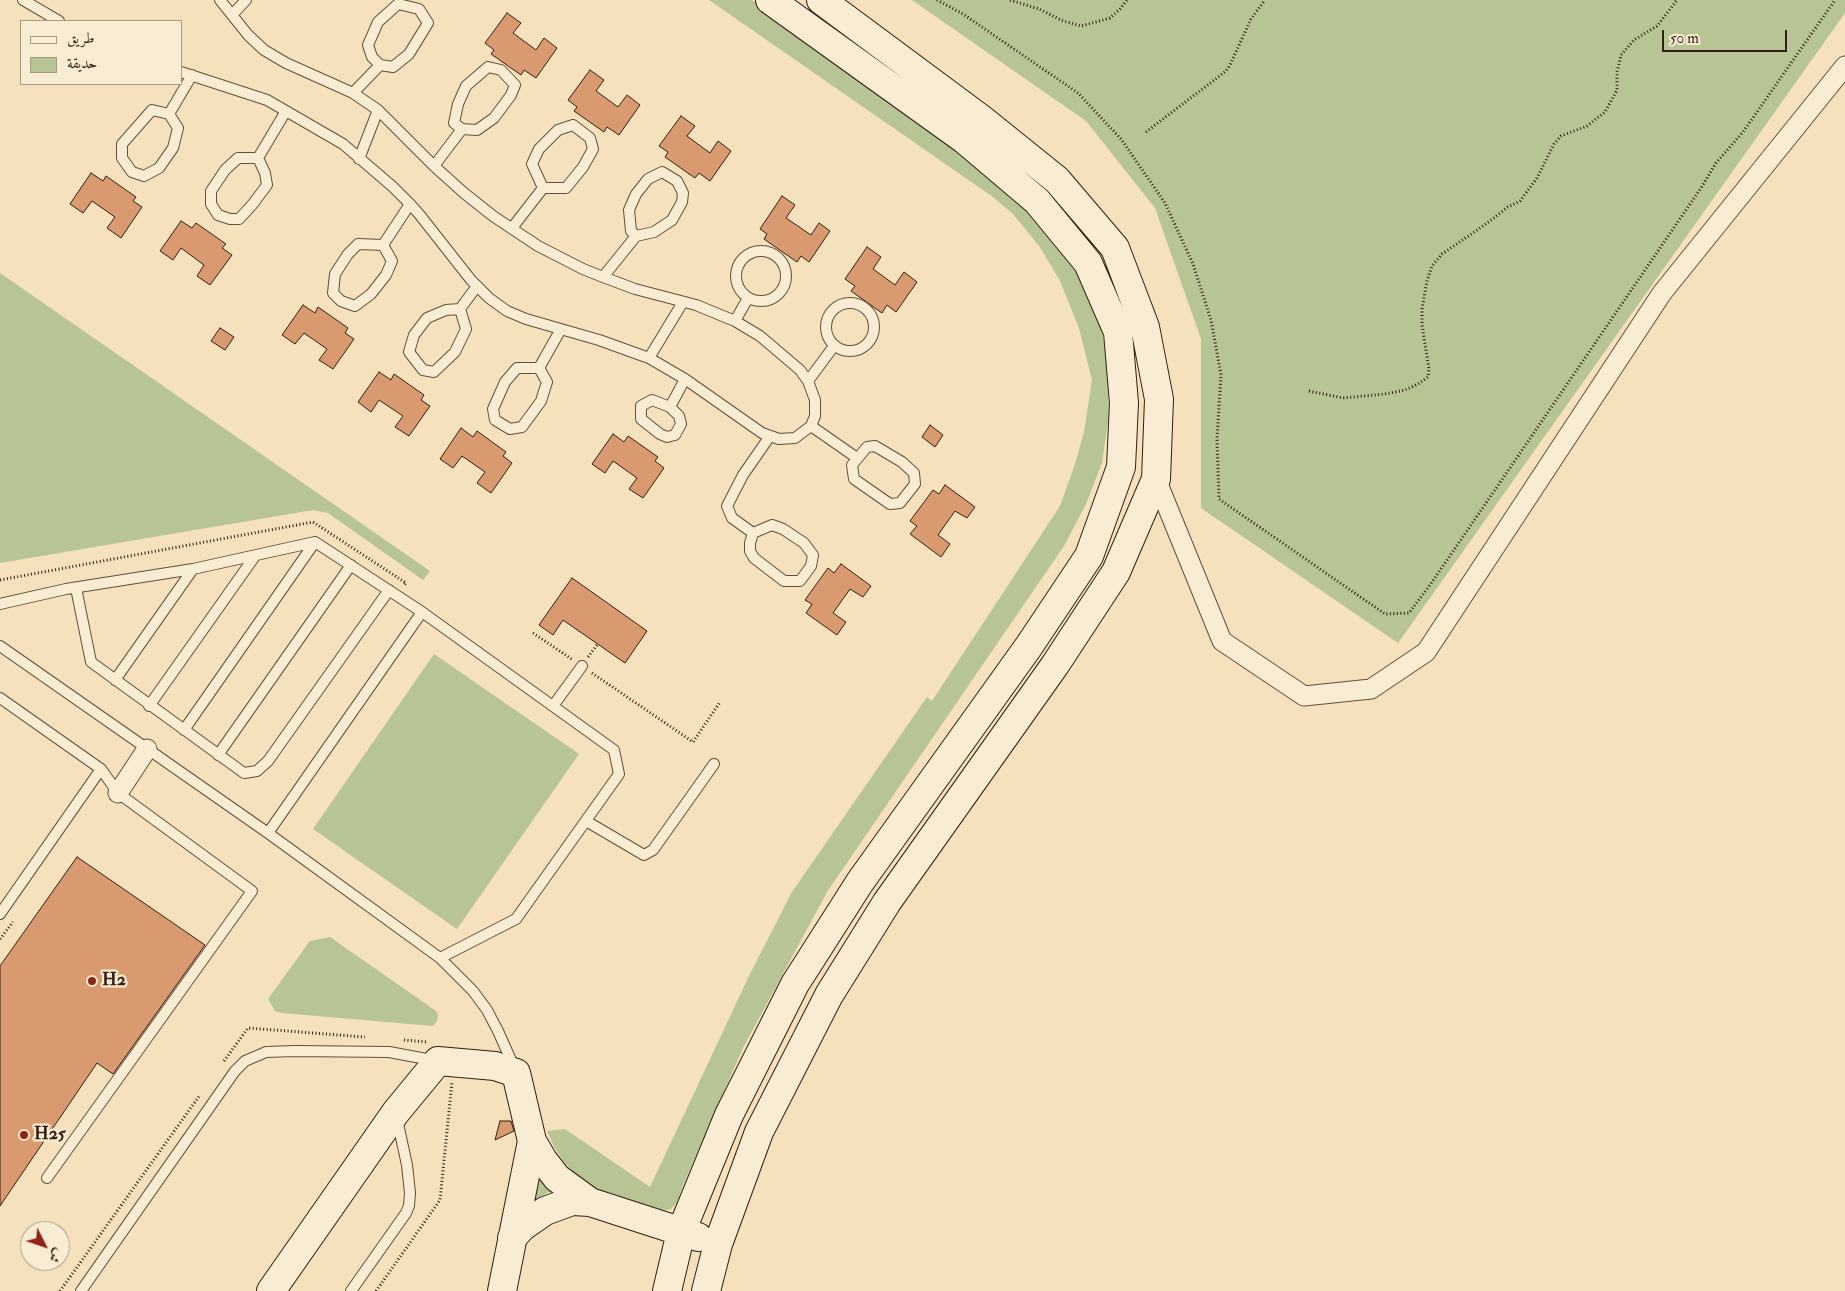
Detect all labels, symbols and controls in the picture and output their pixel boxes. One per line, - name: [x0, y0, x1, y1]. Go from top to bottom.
- legend: [20, 20, 182, 85]
- scale bar: [1665, 20, 1790, 52]
- text: طريق: [67, 29, 94, 48]
- text: 50 m: [1670, 29, 1699, 48]
- text: حديقة: [67, 54, 97, 73]
- place label: H2: [102, 970, 126, 992]
- marker: H2: [86, 975, 98, 987]
- place label: H25: [34, 1124, 66, 1146]
- marker: H25: [18, 1129, 30, 1141]
- north arrow: [20, 1221, 70, 1271]
- text: ش: [45, 1245, 67, 1266]

